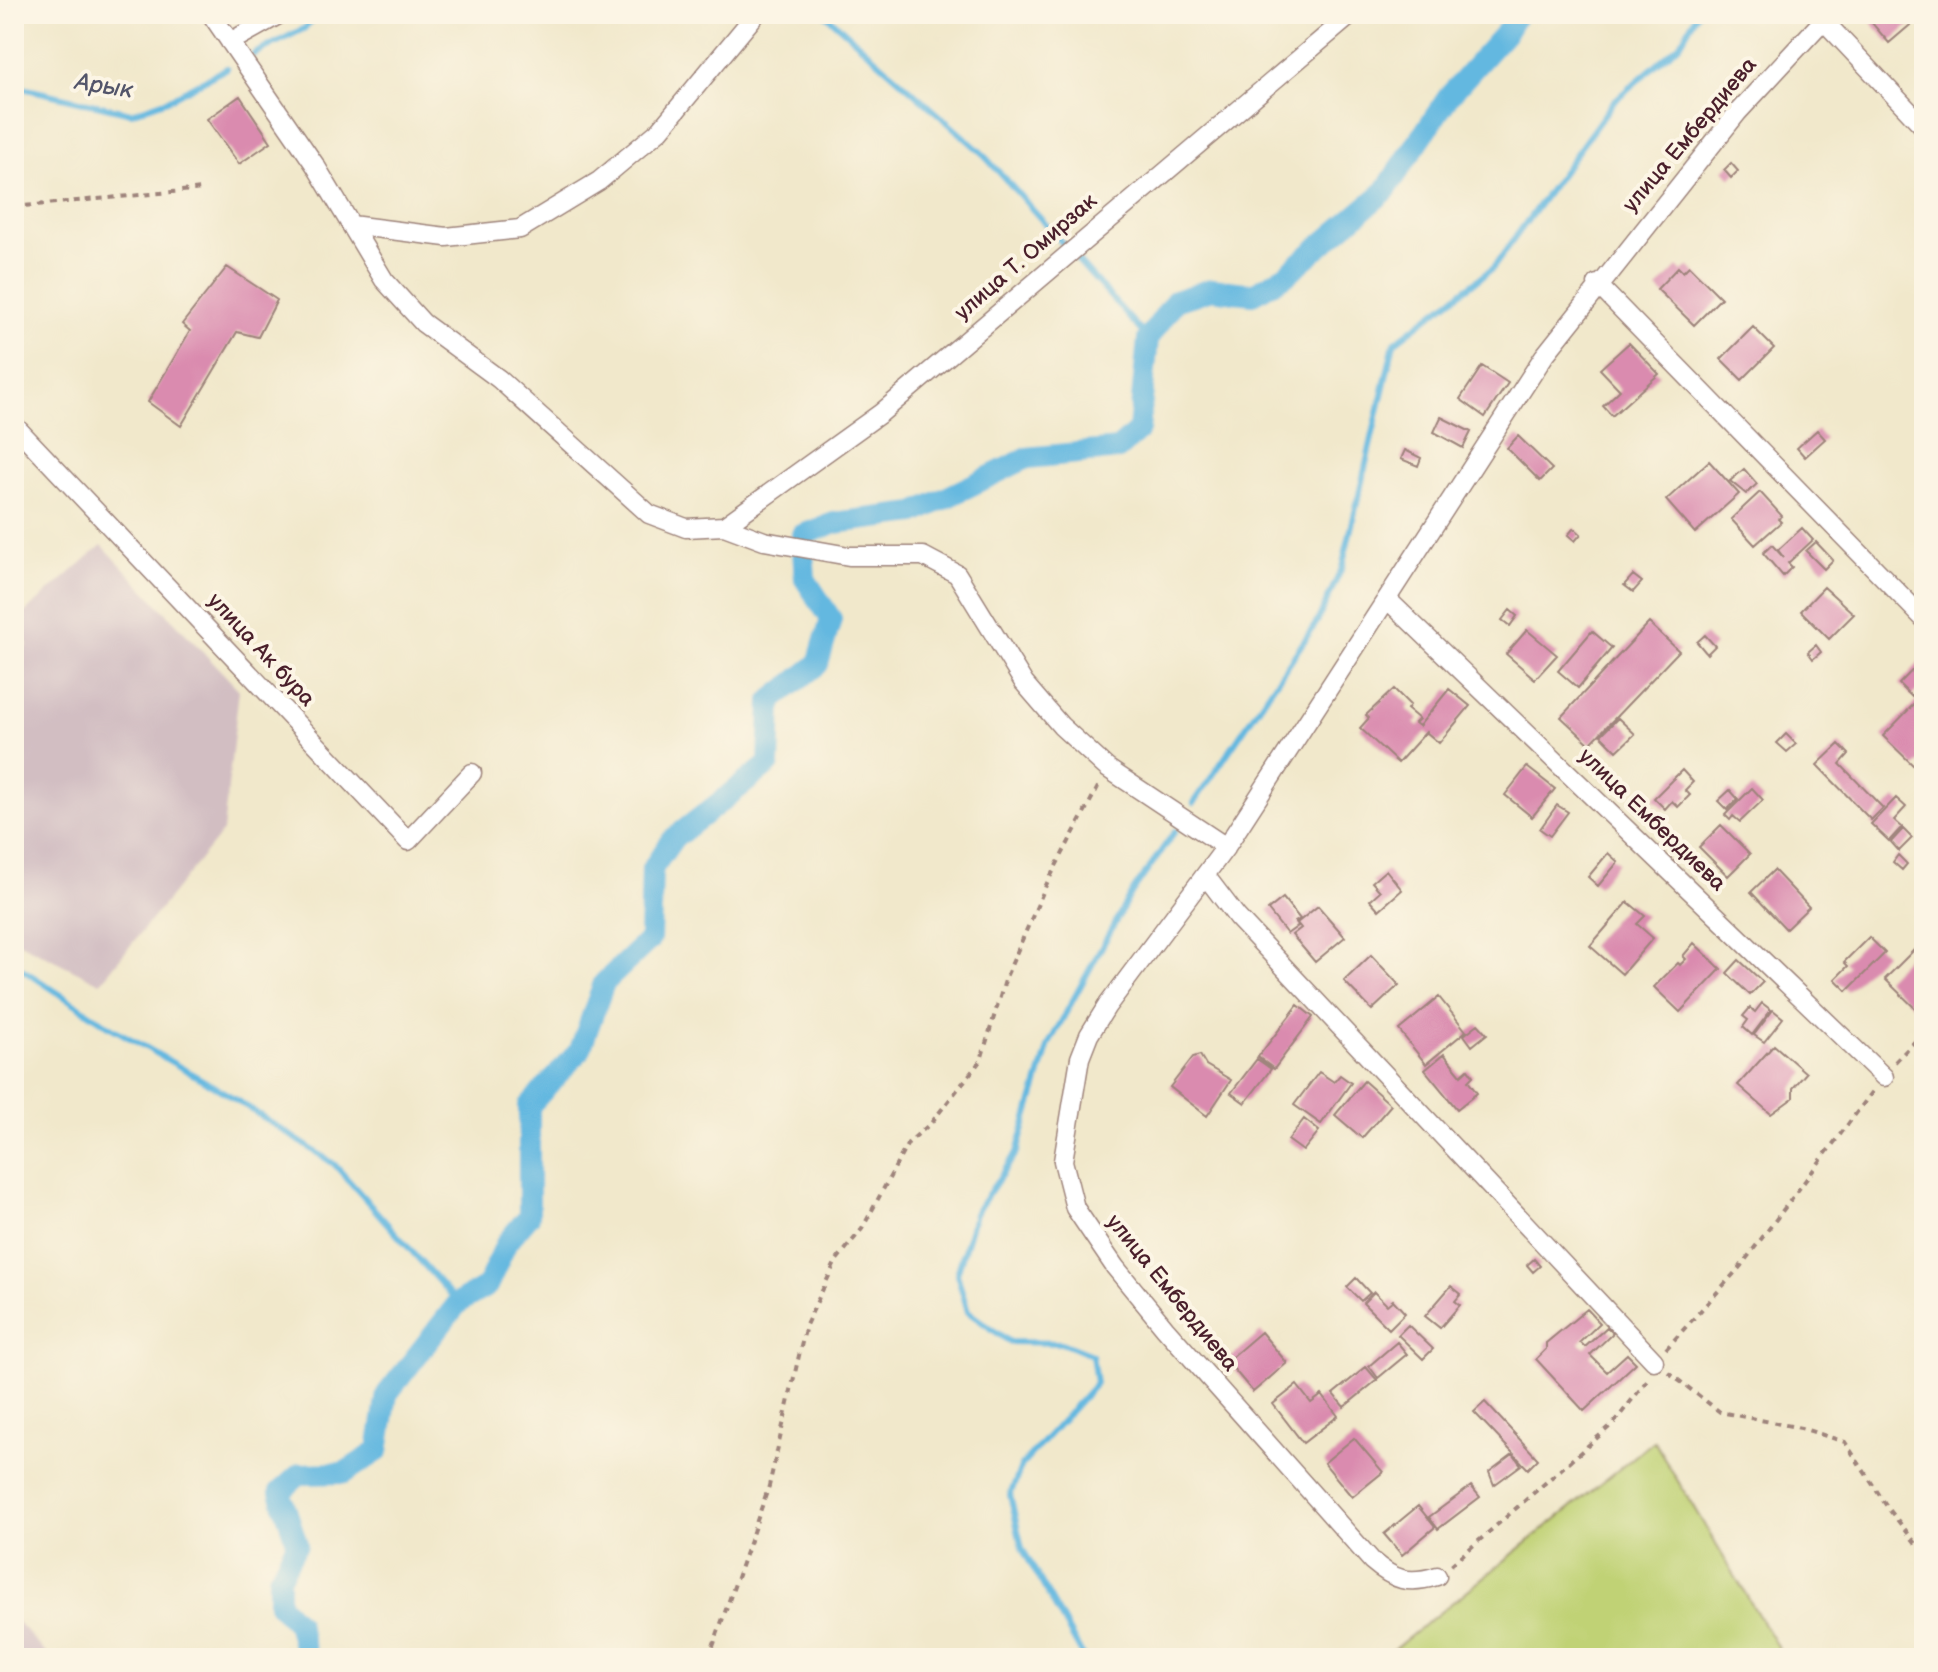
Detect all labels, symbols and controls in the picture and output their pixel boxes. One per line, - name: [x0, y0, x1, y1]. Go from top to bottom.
- street label: улица Ембердиева: [1617, 52, 1763, 218]
- water label: Арык: [71, 67, 135, 105]
- street label: улица Т. Омирзак: [949, 188, 1103, 326]
- street label: улица Ак бура: [202, 588, 320, 712]
- street label: улица Ембердиева: [1573, 743, 1731, 897]
- street label: улица Ембердиева: [1100, 1209, 1244, 1377]

